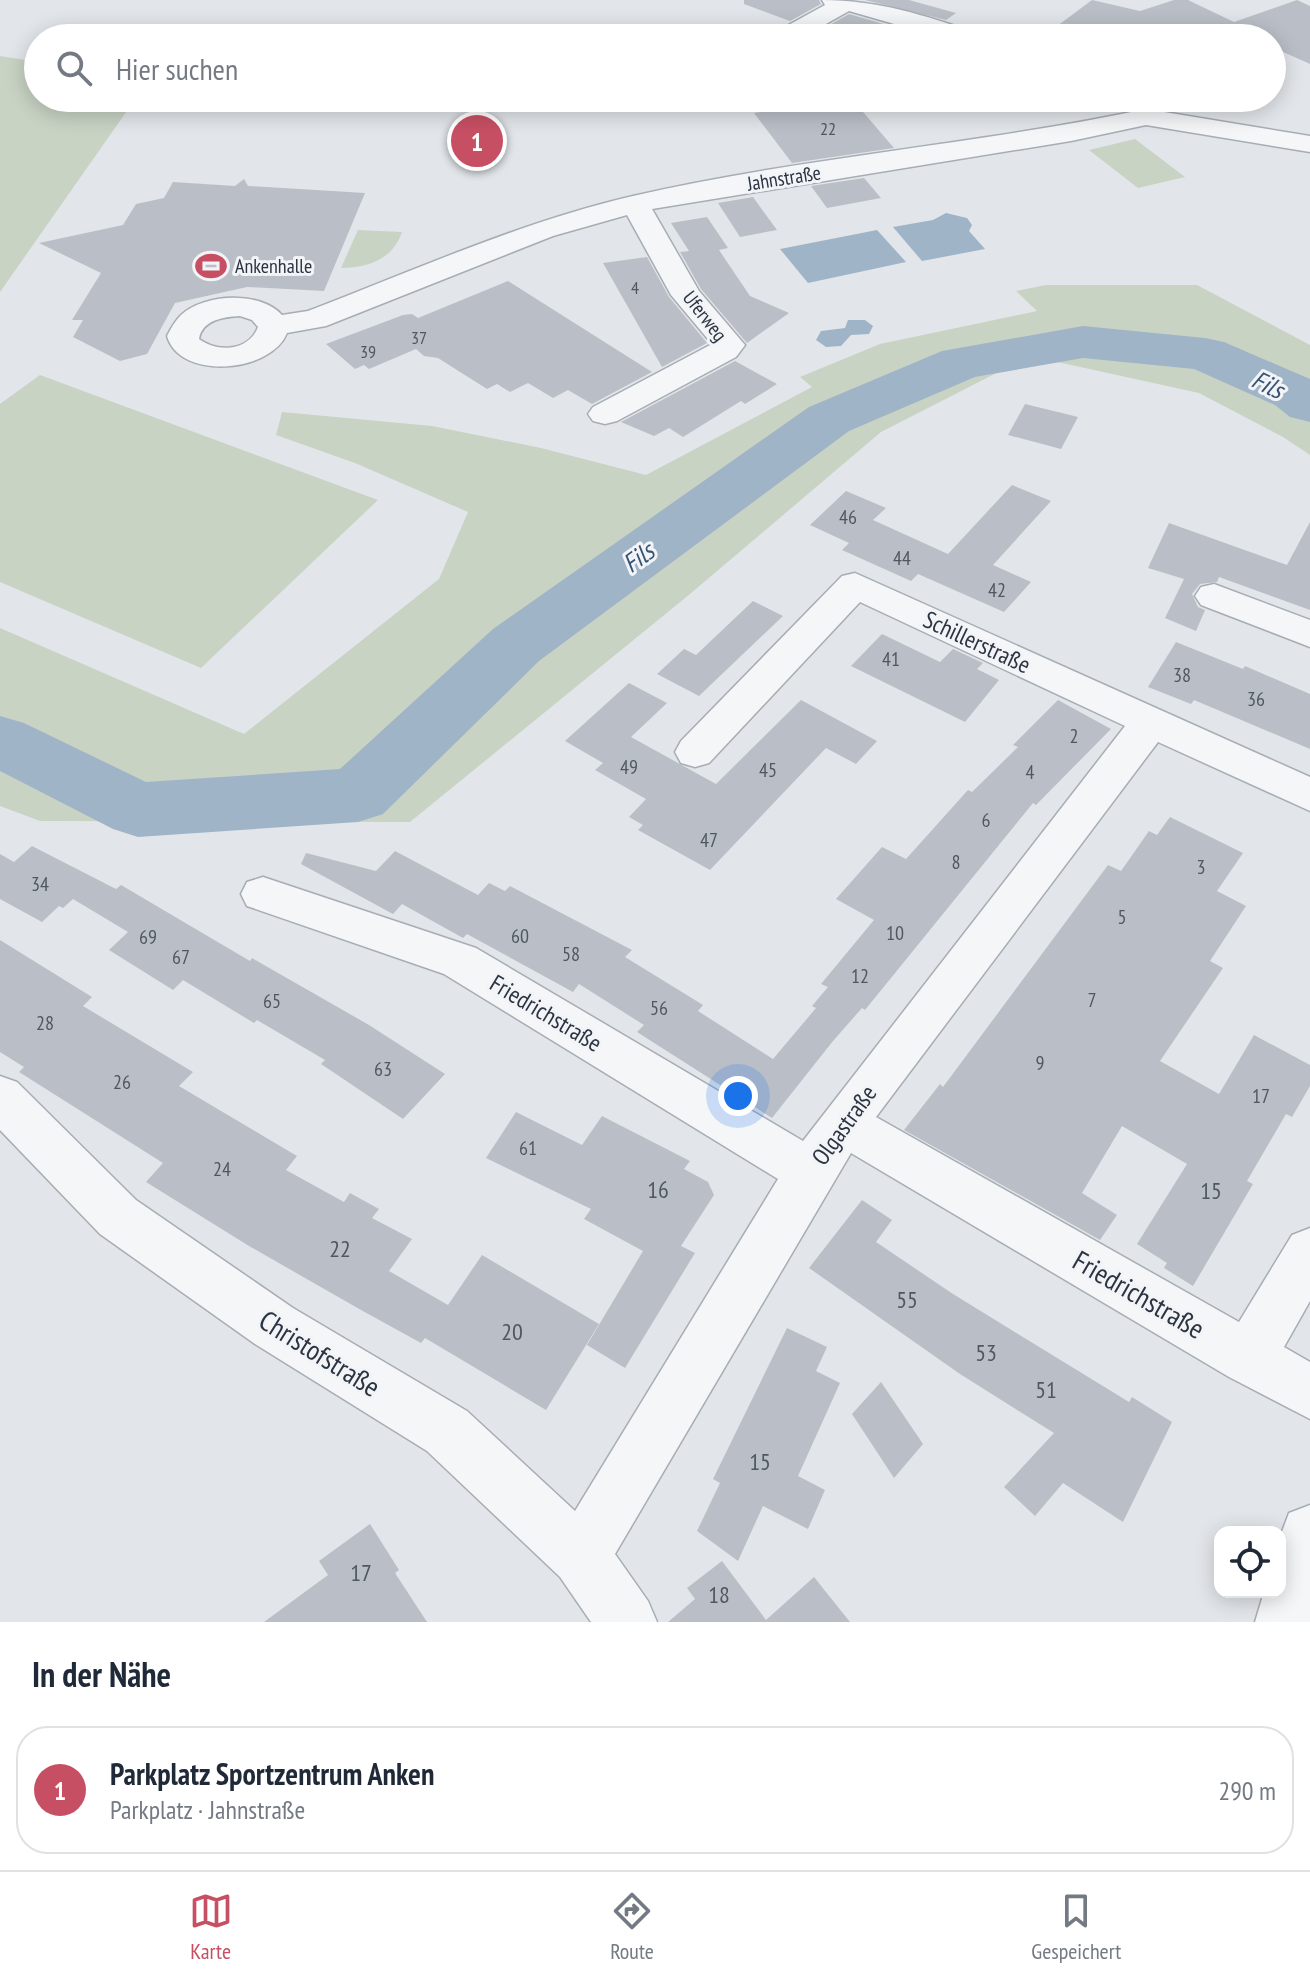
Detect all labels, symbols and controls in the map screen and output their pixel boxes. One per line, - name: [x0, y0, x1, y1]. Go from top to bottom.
- search box: [24, 24, 1286, 112]
- icon: search: [52, 46, 96, 90]
- text: Hier suchen: [116, 49, 238, 88]
- pin: 1: [451, 111, 503, 171]
- house number: 22: [820, 117, 836, 140]
- street label: Jahnstraße: [744, 159, 823, 197]
- sports icon: Ankenhalle: [194, 249, 228, 283]
- place label: Ankenhalle: [235, 253, 312, 279]
- house number: 4: [631, 276, 639, 299]
- street label: Uferweg: [677, 285, 733, 347]
- house number: 37: [411, 326, 427, 349]
- house number: 39: [360, 340, 376, 363]
- water label: Fils: [1247, 362, 1291, 407]
- house number: 46: [839, 504, 857, 530]
- water label: Fils: [616, 533, 662, 580]
- house number: 44: [893, 545, 911, 571]
- house number: 42: [988, 577, 1006, 603]
- street label: Schillerstraße: [918, 604, 1036, 680]
- house number: 41: [882, 646, 900, 672]
- house number: 38: [1173, 662, 1191, 688]
- house number: 36: [1247, 686, 1265, 712]
- house number: 2: [1070, 723, 1079, 749]
- house number: 49: [620, 754, 638, 780]
- house number: 45: [759, 757, 777, 783]
- house number: 4: [1026, 759, 1035, 785]
- house number: 6: [982, 807, 991, 833]
- house number: 47: [700, 827, 718, 853]
- house number: 8: [952, 849, 961, 875]
- house number: 3: [1197, 854, 1206, 880]
- house number: 34: [31, 871, 49, 897]
- house number: 5: [1118, 904, 1127, 930]
- house number: 10: [886, 920, 904, 946]
- house number: 60: [511, 923, 529, 949]
- house number: 69: [139, 924, 157, 950]
- house number: 58: [562, 941, 580, 967]
- house number: 67: [172, 944, 190, 970]
- house number: 12: [851, 963, 869, 989]
- street label: Friedrichstraße: [484, 967, 608, 1059]
- house number: 7: [1088, 987, 1097, 1013]
- house number: 65: [263, 988, 281, 1014]
- house number: 56: [650, 995, 668, 1021]
- house number: 28: [36, 1010, 54, 1036]
- house number: 9: [1036, 1050, 1045, 1076]
- house number: 63: [374, 1056, 392, 1082]
- house number: 26: [113, 1069, 131, 1095]
- your location: [718, 1076, 758, 1116]
- street label: Olgastraße: [805, 1079, 883, 1171]
- house number: 17: [1252, 1083, 1270, 1109]
- house number: 61: [519, 1135, 537, 1161]
- house number: 24: [213, 1156, 231, 1182]
- house number: 16: [647, 1174, 669, 1205]
- house number: 15: [1200, 1175, 1222, 1206]
- house number: 22: [329, 1233, 351, 1264]
- street label: Friedrichstraße: [1066, 1241, 1212, 1347]
- house number: 55: [896, 1284, 918, 1315]
- street label: Christofstraße: [252, 1301, 388, 1405]
- house number: 20: [501, 1316, 523, 1347]
- house number: 53: [975, 1337, 997, 1368]
- house number: 51: [1035, 1374, 1057, 1405]
- house number: 15: [749, 1446, 771, 1477]
- map controls: [1214, 1526, 1286, 1598]
- button: locate: [1214, 1526, 1286, 1598]
- house number: 17: [350, 1557, 372, 1588]
- house number: 18: [708, 1579, 730, 1610]
- text: In der Nähe: [32, 1652, 171, 1696]
- text: Parkplatz Sportzentrum Anken: [110, 1754, 434, 1793]
- text: 1: [54, 1774, 66, 1807]
- text: 290 m: [1218, 1774, 1276, 1807]
- text: Parkplatz · Jahnstraße: [110, 1793, 305, 1826]
- tab: Karte: [189, 1889, 233, 1965]
- tab: Route: [610, 1889, 654, 1965]
- tab: Gespeichert: [1031, 1889, 1121, 1965]

